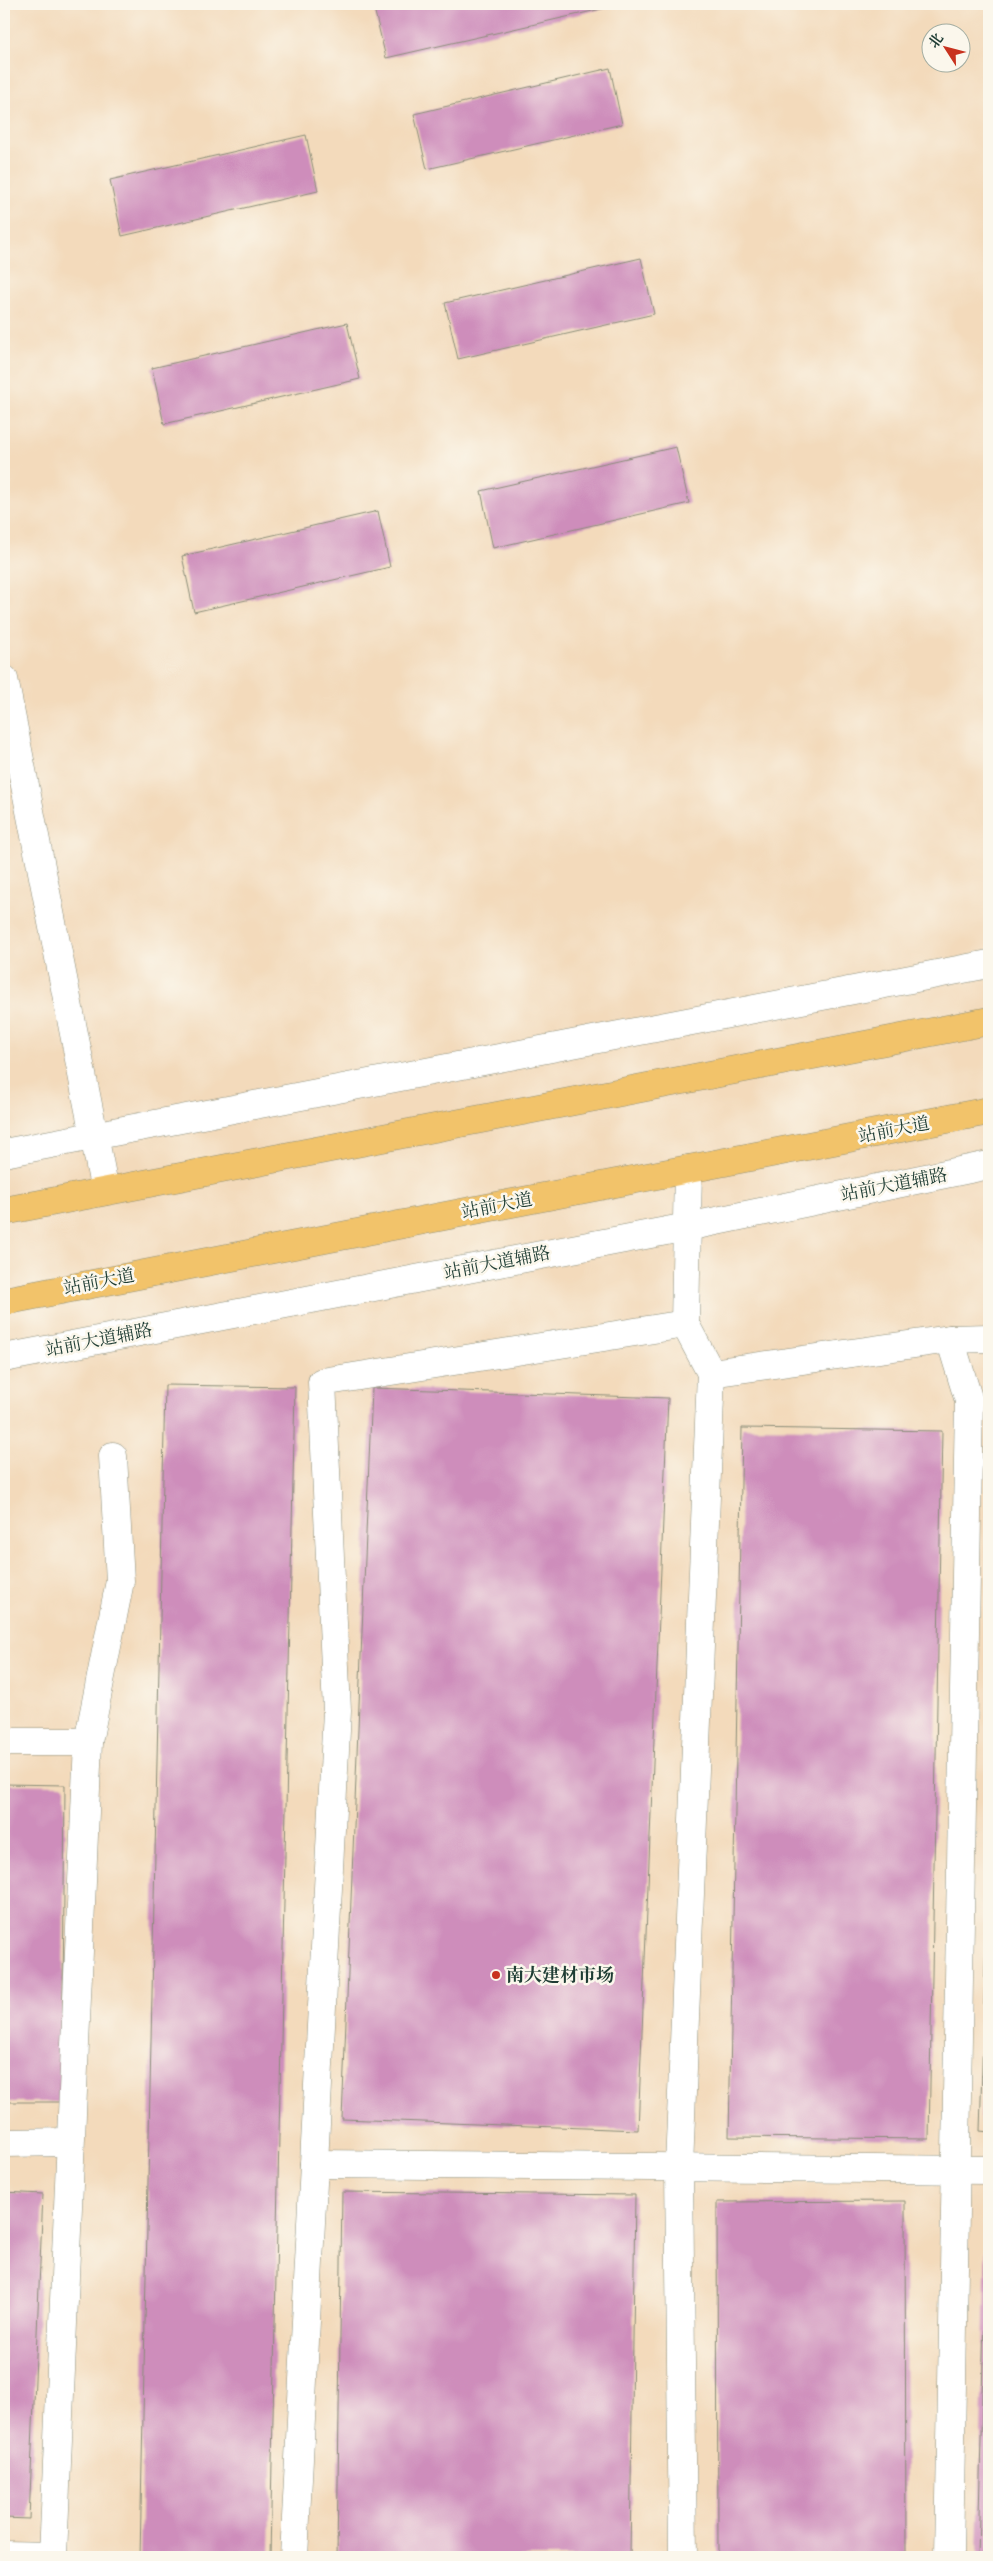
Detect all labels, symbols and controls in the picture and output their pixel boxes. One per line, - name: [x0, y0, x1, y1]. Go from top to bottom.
- north arrow: [920, 22, 970, 72]
- text: 北: [925, 30, 947, 51]
- street label: 站前大道: [856, 1112, 932, 1148]
- street label: 站前大道辅路: [839, 1163, 949, 1207]
- street label: 站前大道: [459, 1188, 535, 1224]
- street label: 站前大道辅路: [442, 1241, 552, 1285]
- street label: 站前大道: [61, 1264, 137, 1300]
- street label: 站前大道辅路: [44, 1318, 154, 1362]
- place label: 南大建材市场: [506, 1964, 614, 1987]
- marker: 南大建材市场: [490, 1969, 502, 1981]

